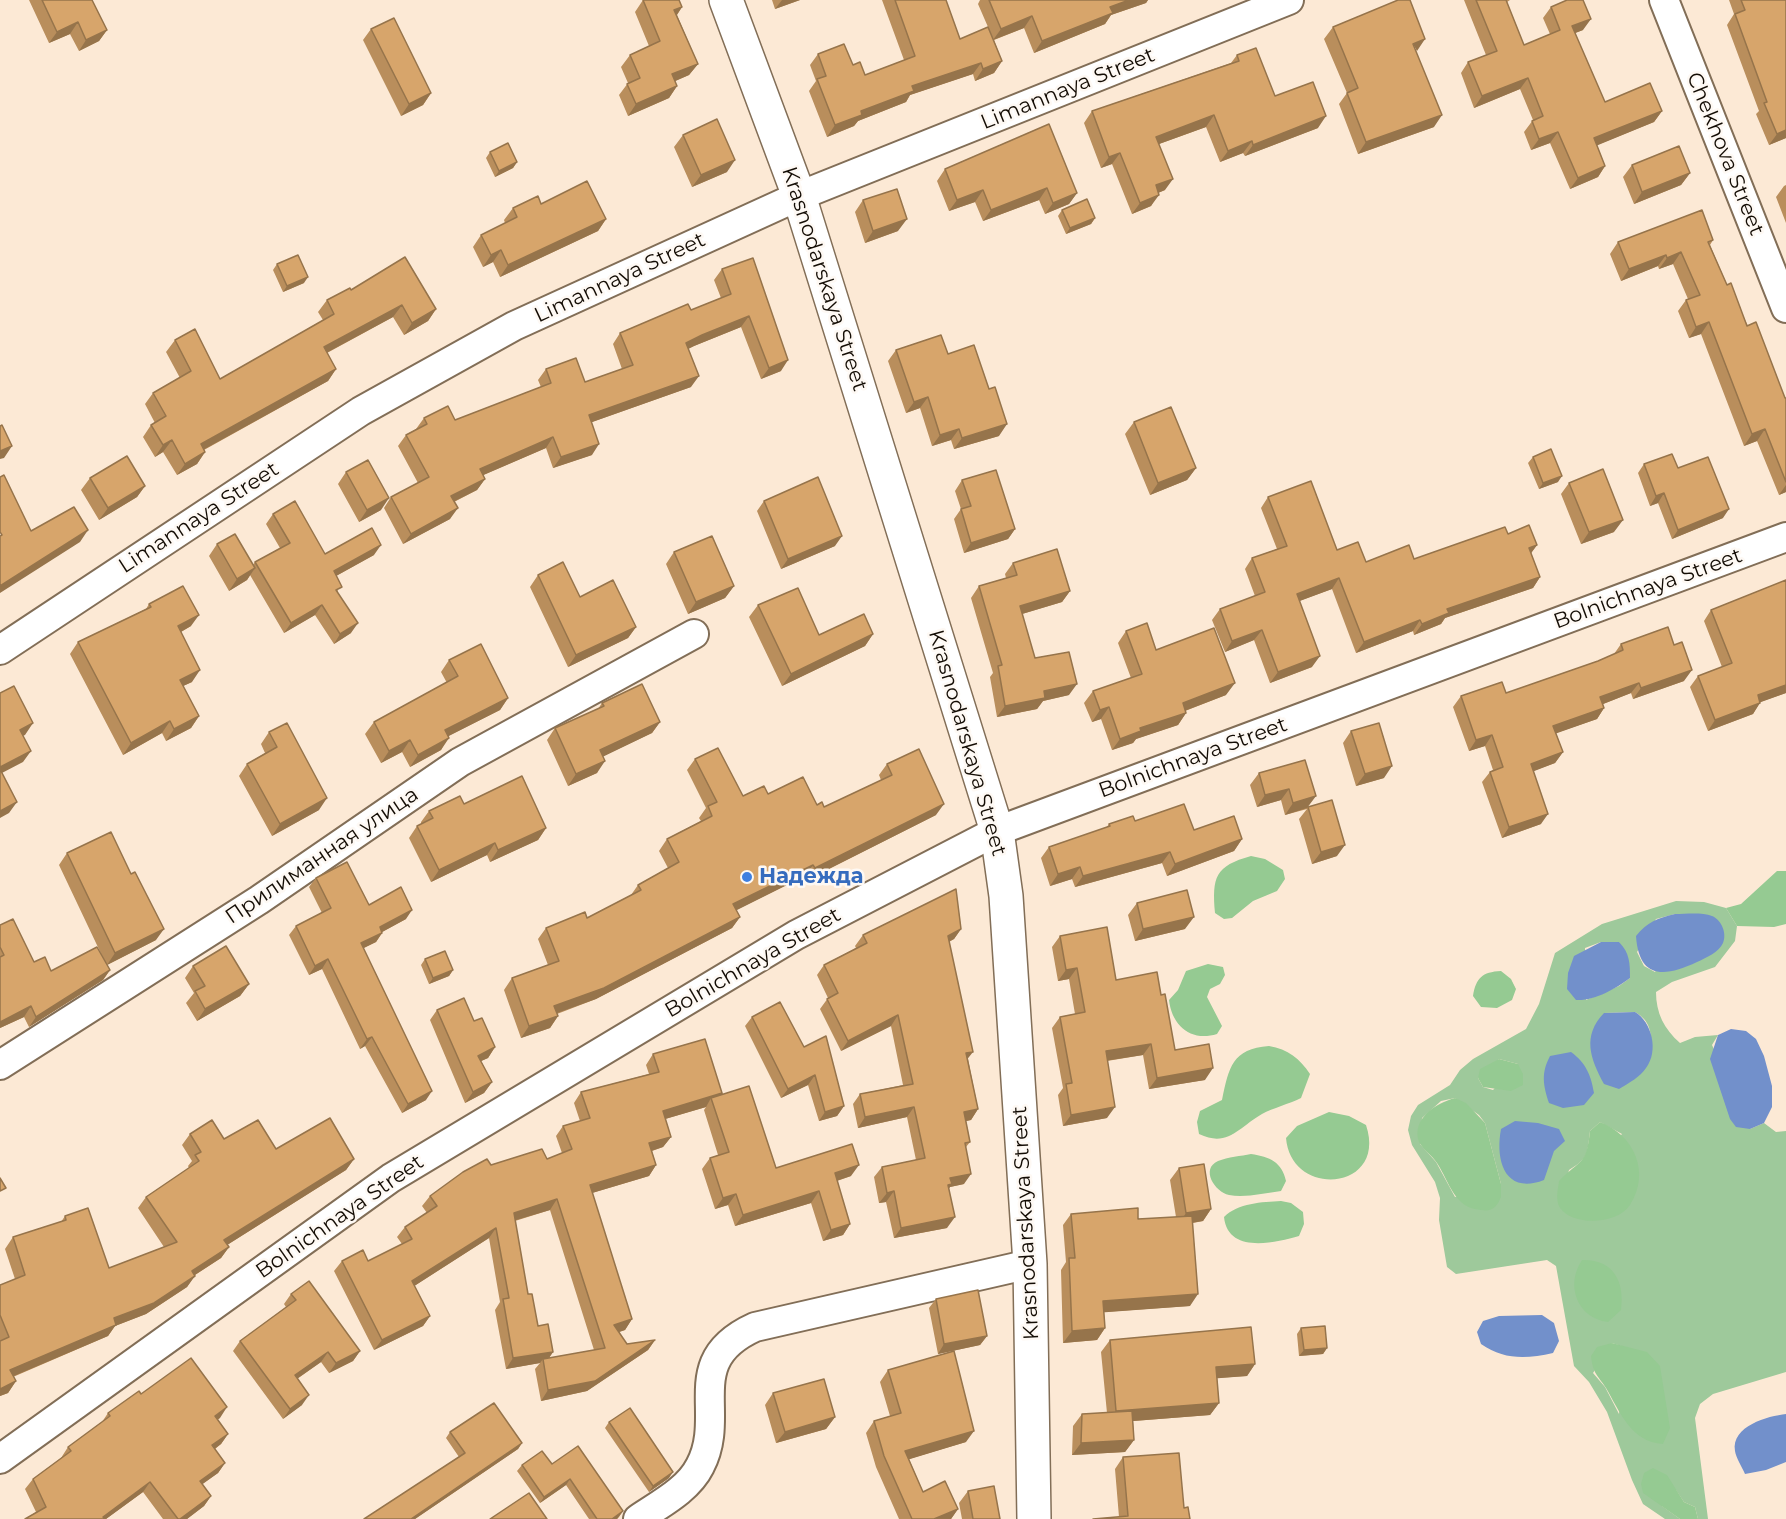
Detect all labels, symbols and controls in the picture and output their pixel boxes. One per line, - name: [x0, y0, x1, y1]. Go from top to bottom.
- street label: Limannaya Street: [977, 43, 1159, 135]
- street label: Chekhova Street: [1681, 69, 1769, 239]
- street label: Krasnodarskaya Street: [776, 164, 872, 394]
- street label: Limannaya Street: [531, 227, 709, 329]
- street label: Limannaya Street: [114, 457, 284, 579]
- street label: Bolnichnaya Street: [1550, 543, 1746, 635]
- street label: Krasnodarskaya Street: [923, 627, 1011, 859]
- street label: Bolnichnaya Street: [1095, 712, 1291, 804]
- street label: Прилиманная улица: [221, 782, 423, 930]
- place label: Надежда: [759, 864, 863, 890]
- marker: Надежда: [740, 870, 754, 884]
- street label: Bolnichnaya Street: [661, 902, 845, 1024]
- street label: Krasnodarskaya Street: [1007, 1105, 1045, 1341]
- street label: Bolnichnaya Street: [251, 1150, 429, 1284]

